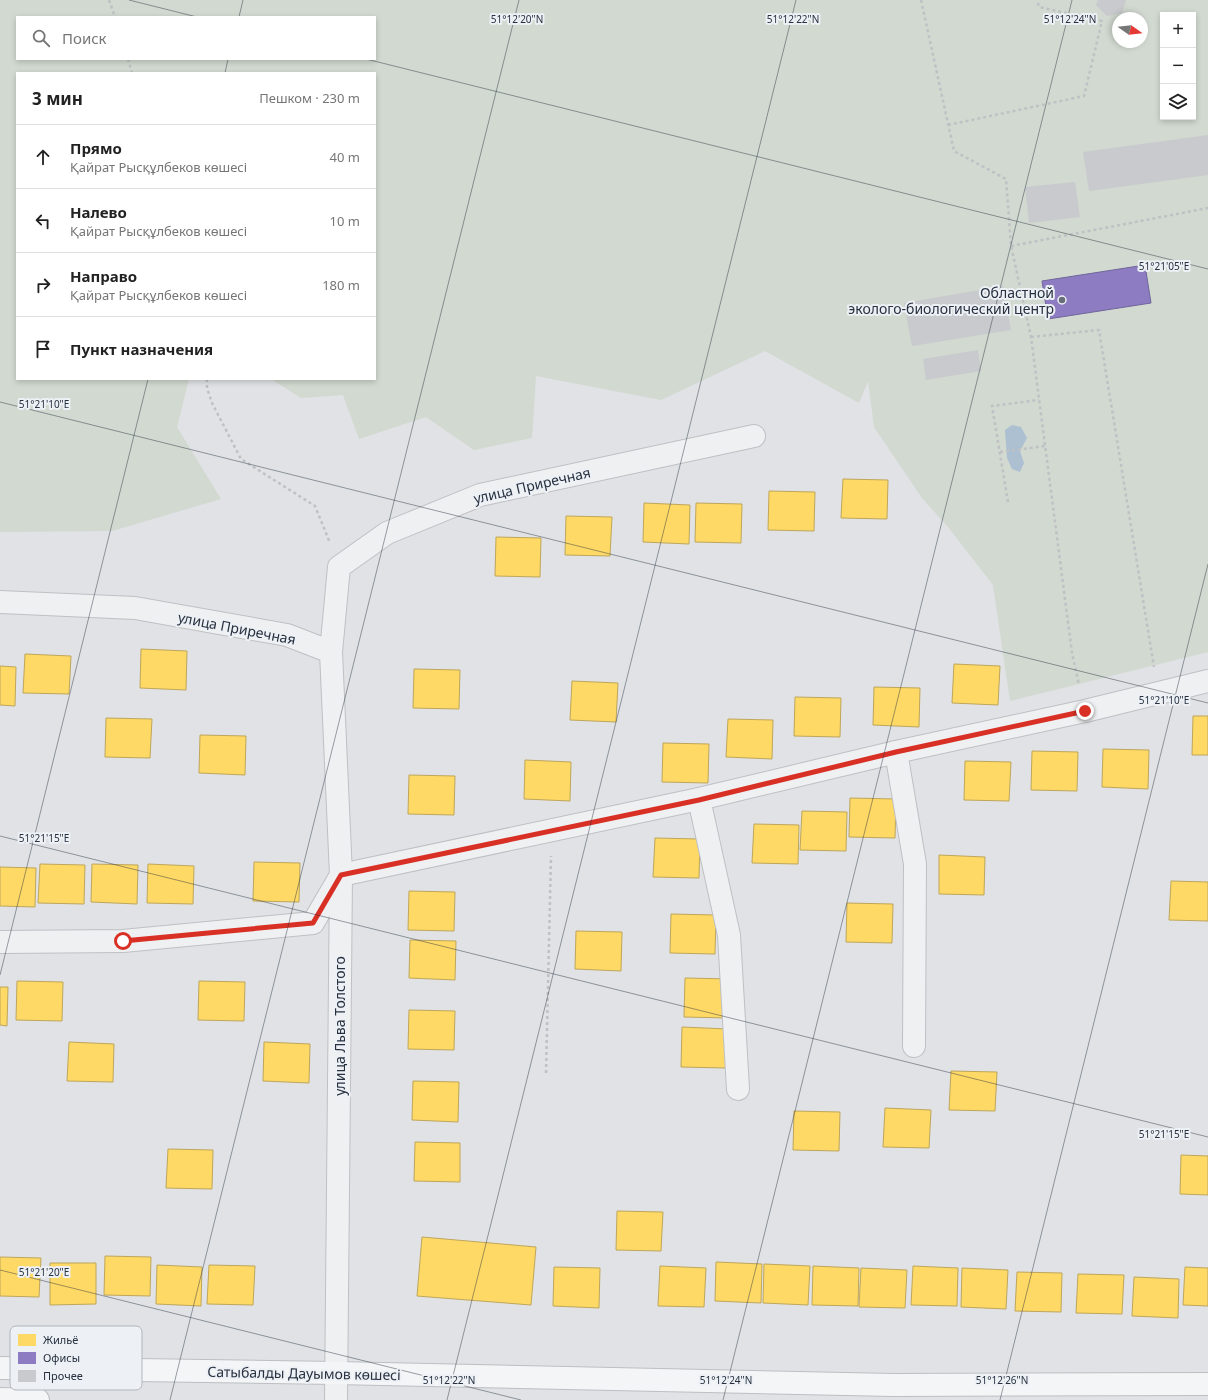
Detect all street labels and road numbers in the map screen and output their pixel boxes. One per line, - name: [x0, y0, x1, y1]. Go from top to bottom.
- street label: улица Приречная: [472, 462, 592, 508]
- street label: улица Приречная: [176, 607, 298, 649]
- street label: улица Льва Толстого: [330, 956, 349, 1096]
- street label: Сатыбалды Дауымов көшесі: [207, 1362, 401, 1384]

